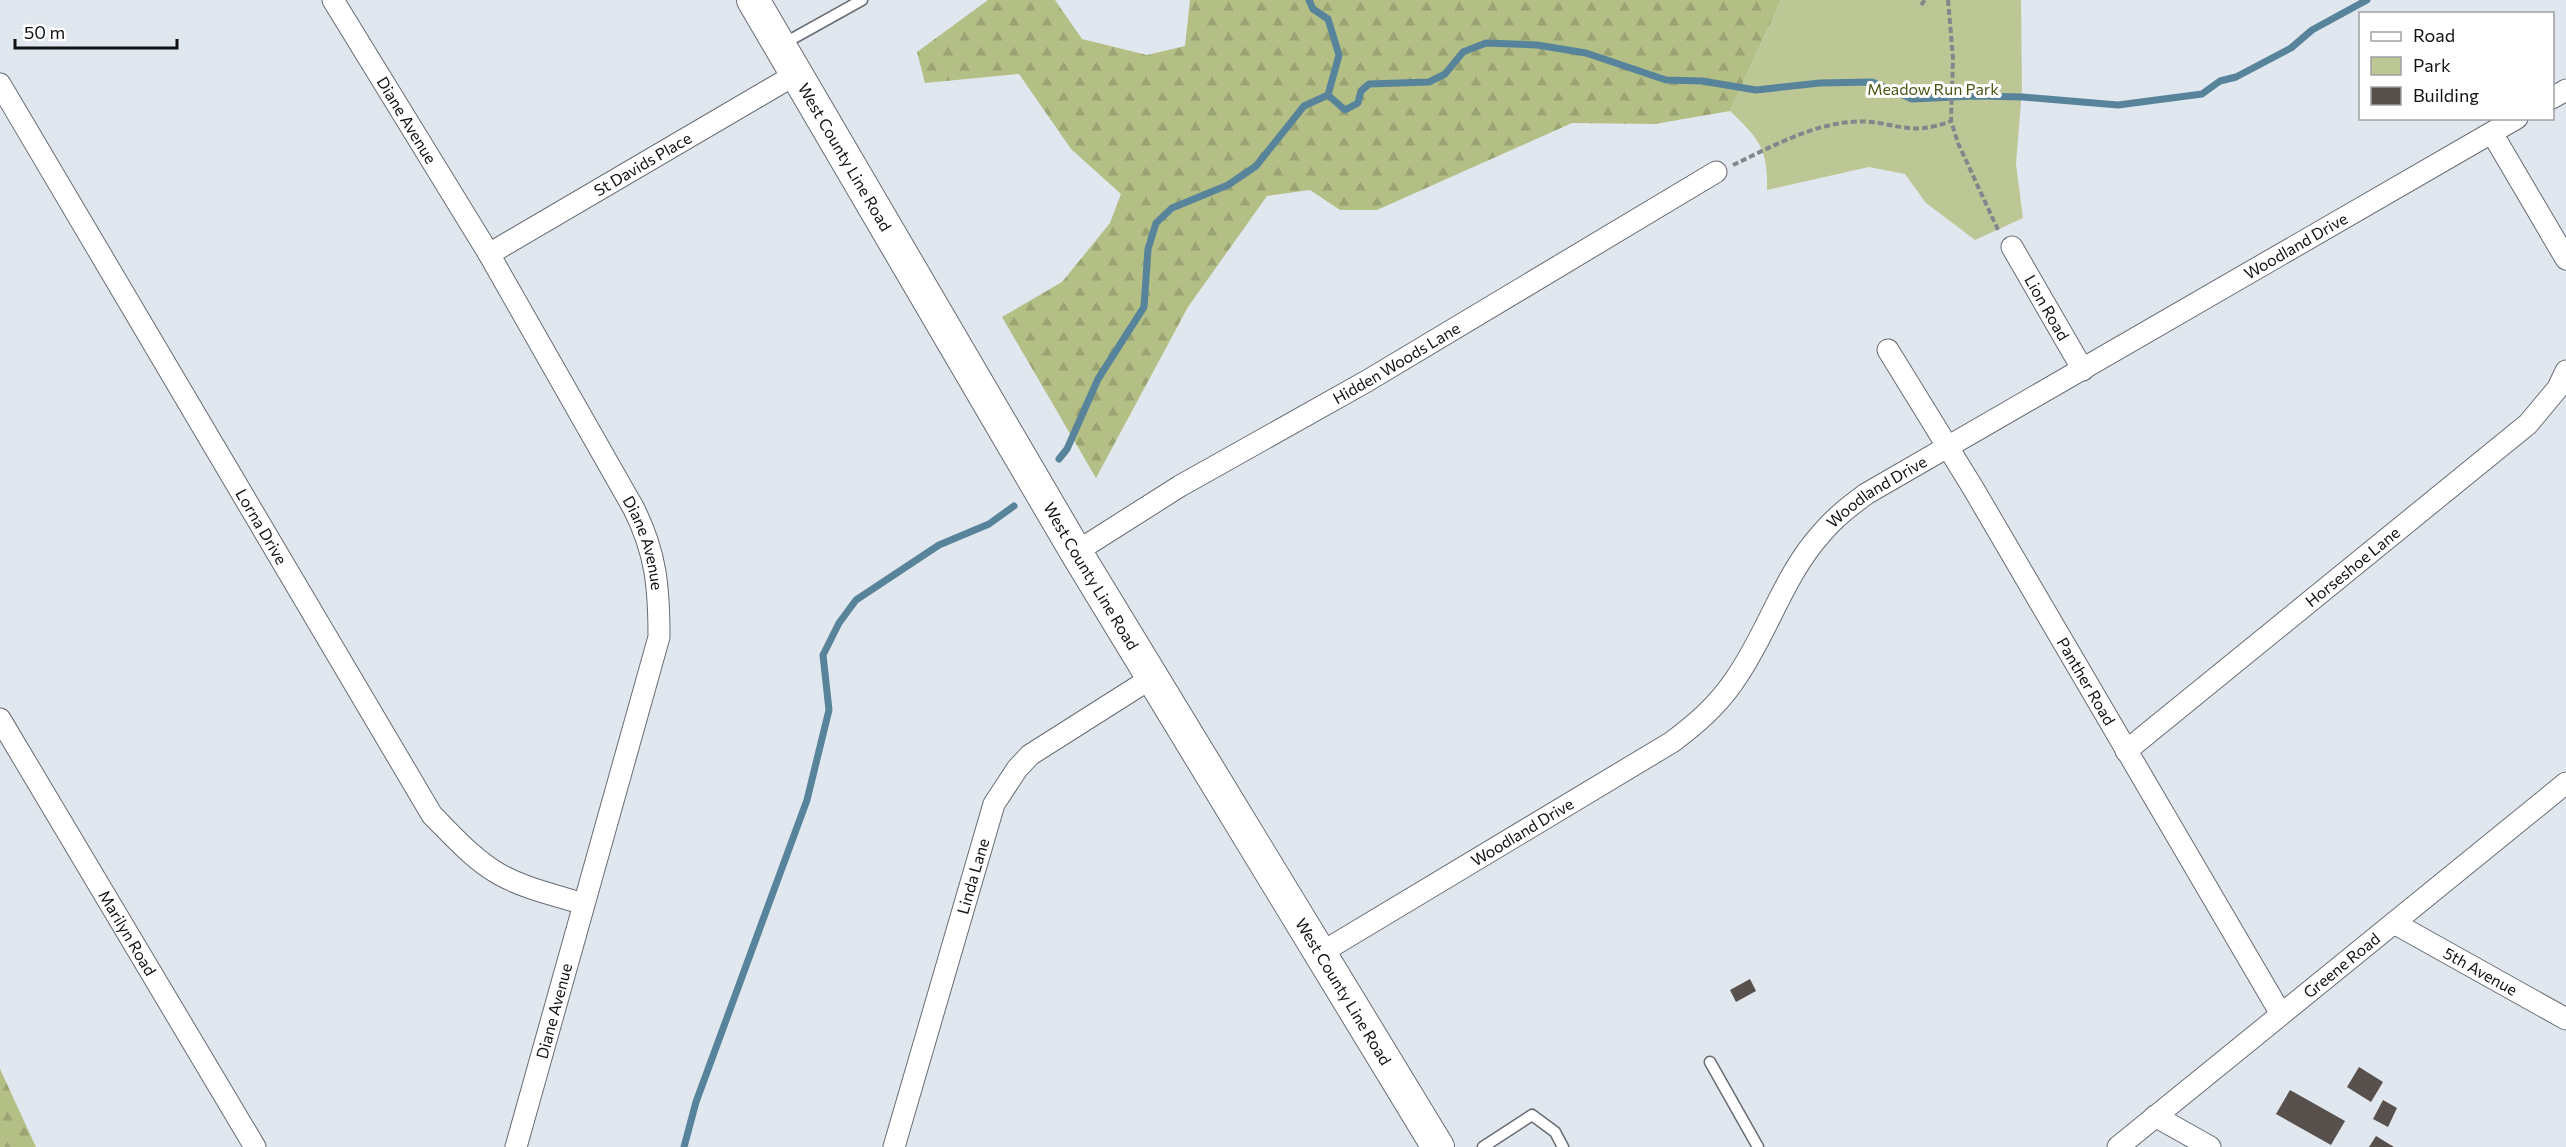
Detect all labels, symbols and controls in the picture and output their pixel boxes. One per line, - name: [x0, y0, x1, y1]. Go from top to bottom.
- scale bar: [15, 12, 177, 50]
- legend: [2359, 12, 2554, 120]
- text: 50 m: [24, 21, 65, 43]
- text: Road: [2413, 24, 2455, 46]
- text: Park: [2413, 54, 2451, 76]
- street label: Diane Avenue: [373, 73, 441, 167]
- street label: West County Line Road: [795, 79, 896, 234]
- park label: Meadow Run Park: [1867, 79, 1999, 98]
- text: Building: [2413, 84, 2479, 106]
- street label: St Davids Place: [590, 128, 694, 200]
- street label: Woodland Drive: [2240, 208, 2351, 283]
- street label: Lion Road: [2021, 271, 2074, 344]
- street label: Hidden Woods Lane: [1329, 318, 1463, 407]
- street label: Woodland Drive: [1822, 451, 1930, 531]
- street label: Lorna Drive: [232, 485, 292, 567]
- street label: Diane Avenue: [619, 492, 667, 591]
- street label: West County Line Road: [1040, 499, 1143, 653]
- street label: Horseshoe Lane: [2301, 522, 2403, 610]
- street label: Panther Road: [2053, 634, 2120, 728]
- street label: Woodland Drive: [1467, 793, 1577, 870]
- street label: Linda Lane: [952, 836, 993, 916]
- street label: Marilyn Road: [95, 887, 161, 979]
- street label: West County Line Road: [1292, 914, 1396, 1068]
- street label: Greene Road: [2299, 928, 2383, 1002]
- street label: 5th Avenue: [2441, 943, 2521, 999]
- street label: Diane Avenue: [532, 961, 575, 1061]

